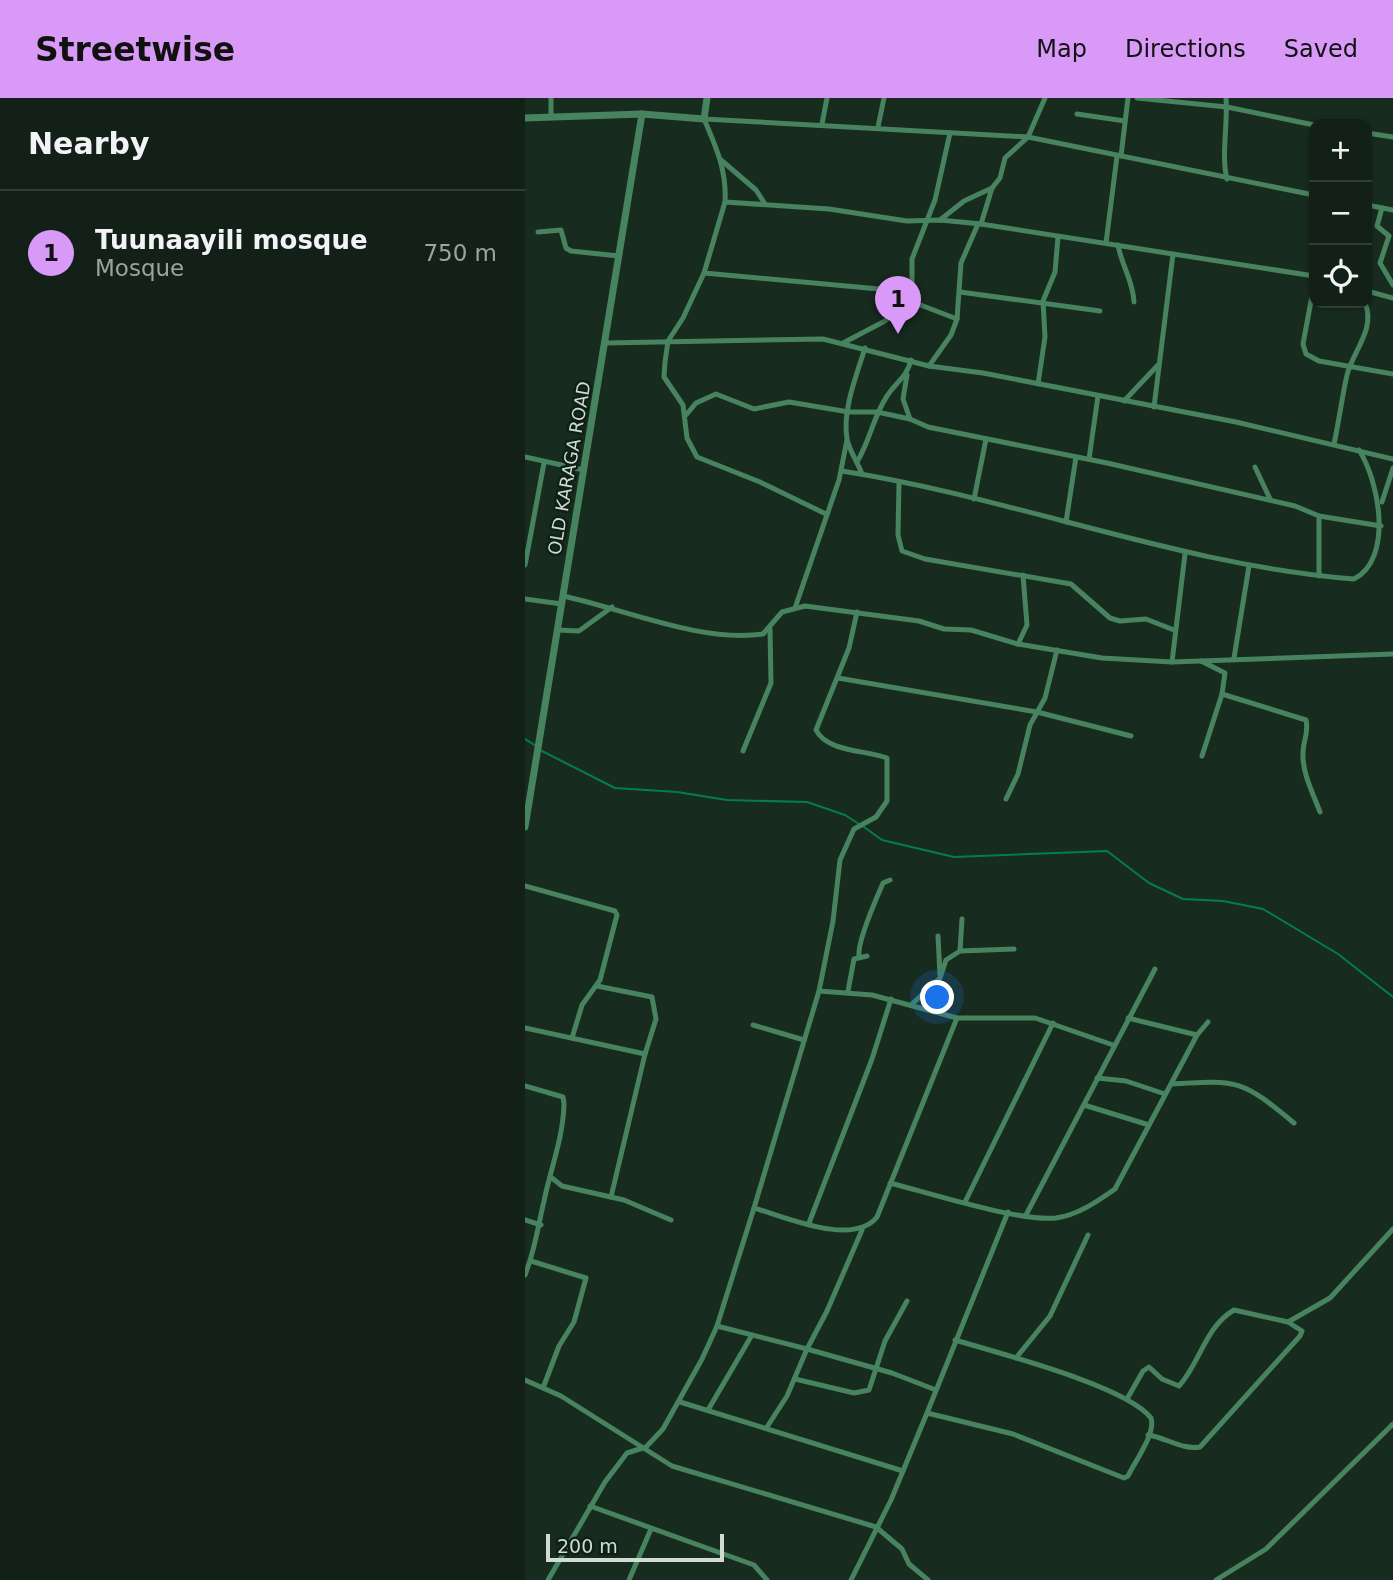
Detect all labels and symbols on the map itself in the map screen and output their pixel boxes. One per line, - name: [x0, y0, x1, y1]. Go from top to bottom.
- pin: 1: [875, 276, 921, 334]
- street label: OLD KARAGA ROAD: [543, 380, 595, 556]
- your location: [920, 980, 954, 1014]
- scale bar: [546, 1531, 725, 1563]

